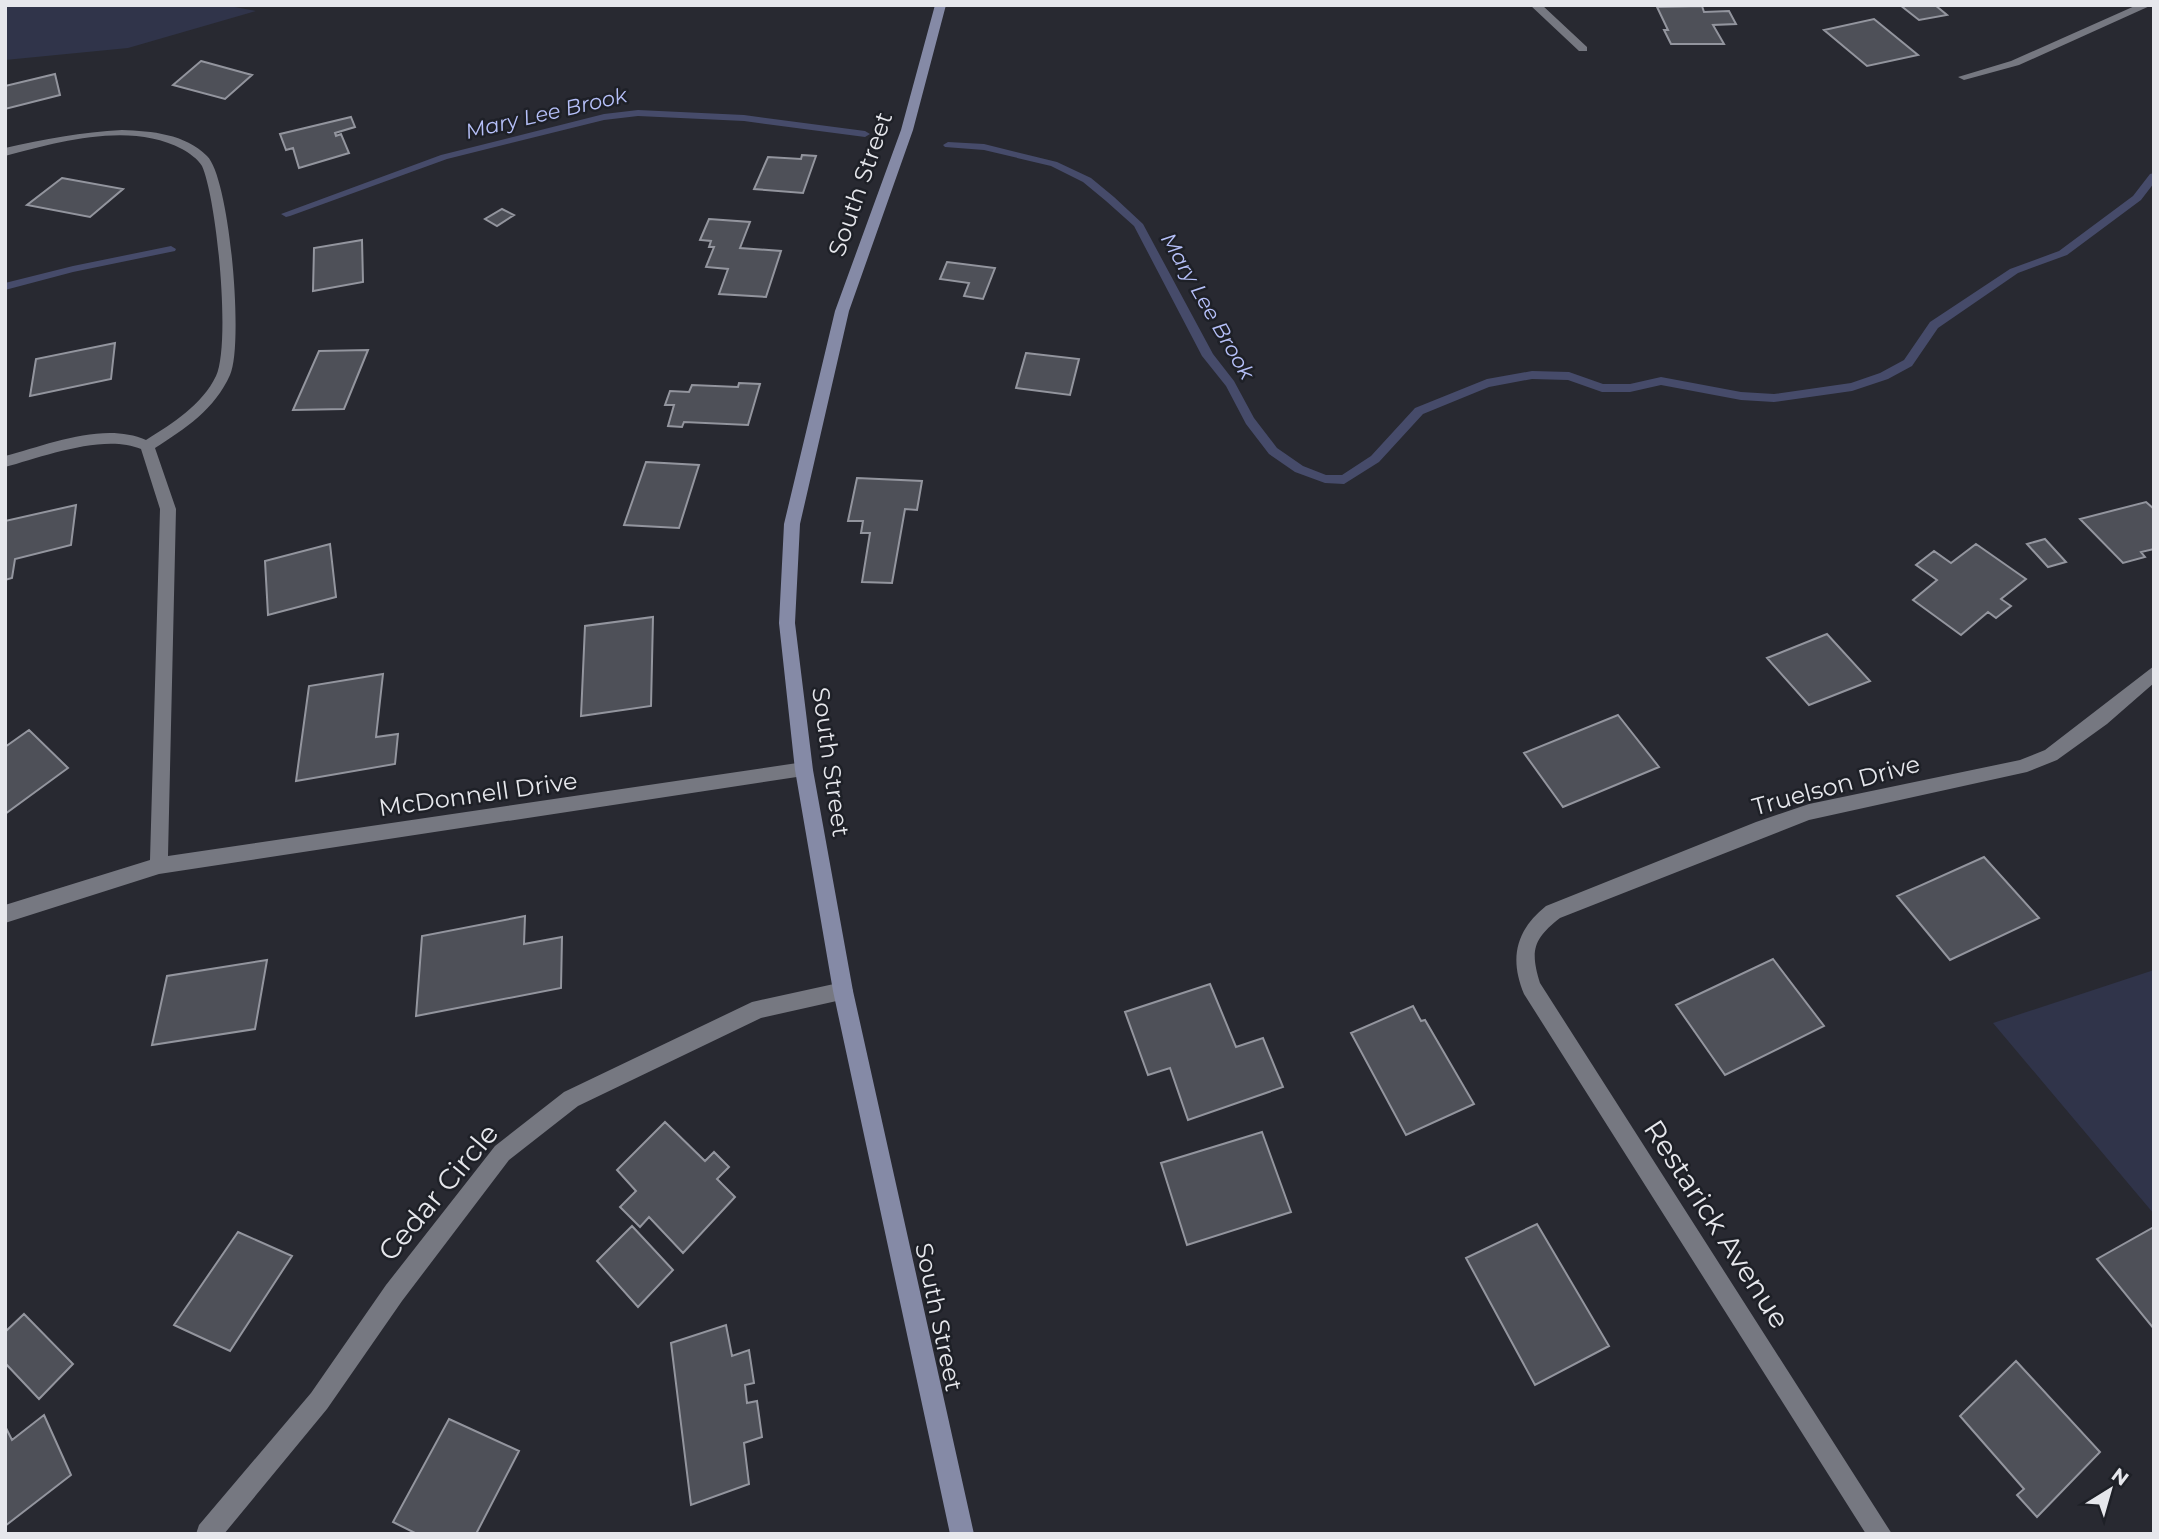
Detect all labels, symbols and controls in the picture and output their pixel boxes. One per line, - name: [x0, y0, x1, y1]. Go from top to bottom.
- water label: Mary Lee Brook: [463, 82, 631, 144]
- street label: South Street: [822, 108, 898, 260]
- water label: Mary Lee Brook: [1156, 228, 1261, 385]
- street label: South Street: [806, 685, 856, 839]
- street label: Truelson Drive: [1749, 749, 1923, 821]
- street label: McDonnell Drive: [377, 766, 579, 822]
- street label: Restarick Avenue: [1637, 1113, 1797, 1335]
- street label: Cedar Circle: [371, 1117, 505, 1267]
- street label: South Street: [909, 1240, 969, 1394]
- north arrow: [2075, 1455, 2145, 1525]
- text: N: [2107, 1463, 2133, 1491]

